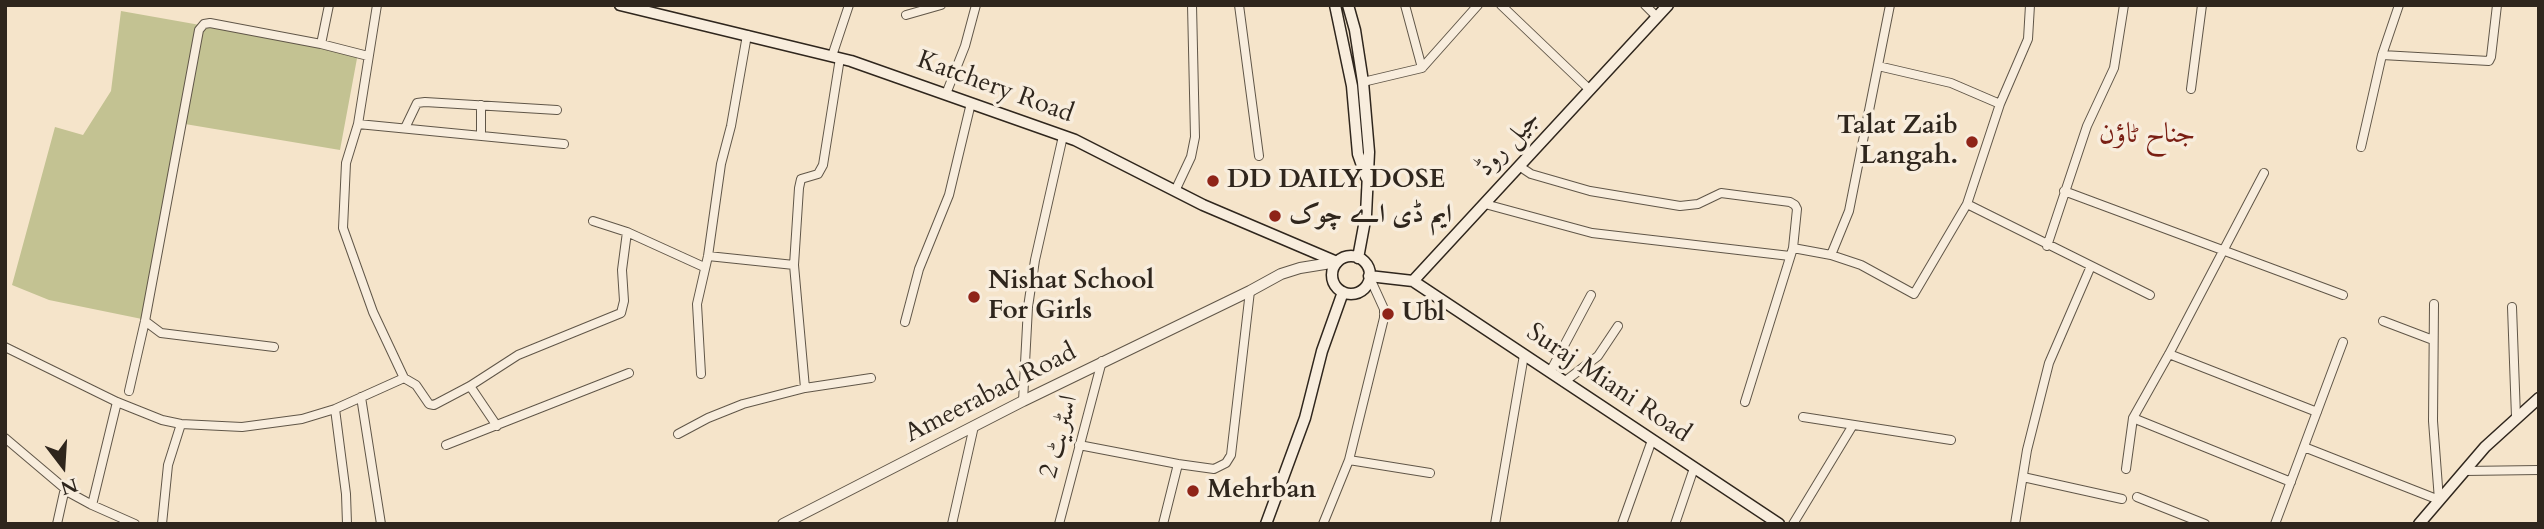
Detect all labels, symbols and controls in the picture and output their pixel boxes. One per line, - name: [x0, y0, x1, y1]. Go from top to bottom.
- street label: Katchery Road: [913, 45, 1077, 131]
- street label: جیل روڈ: [1470, 104, 1548, 184]
- place label: Talat Zaib Langah.: [1837, 111, 1958, 172]
- district label: جناح ٹاؤن: [2099, 119, 2195, 153]
- marker: Talat Zaib Langah.: [1964, 134, 1980, 150]
- place label: DD DAILY DOSE: [1227, 165, 1445, 197]
- marker: DD DAILY DOSE: [1205, 173, 1221, 189]
- place label: ایم ڈی اے چوک: [1289, 200, 1452, 232]
- marker: ایم ڈی اے چوک: [1267, 208, 1283, 224]
- place label: Nishat School For Girls: [988, 266, 1154, 328]
- marker: Nishat School For Girls: [966, 289, 982, 305]
- place label: Ubl: [1402, 298, 1445, 330]
- marker: Ubl: [1380, 306, 1396, 322]
- street label: Suraj Miani Road: [1520, 318, 1696, 450]
- street label: Ameerabad Road: [900, 337, 1082, 451]
- street label: اسٹریٹ 2: [1034, 392, 1086, 482]
- north arrow: [28, 431, 98, 501]
- text: N: [57, 471, 81, 501]
- place label: Mehrban: [1207, 475, 1316, 507]
- marker: Mehrban: [1185, 483, 1201, 499]

